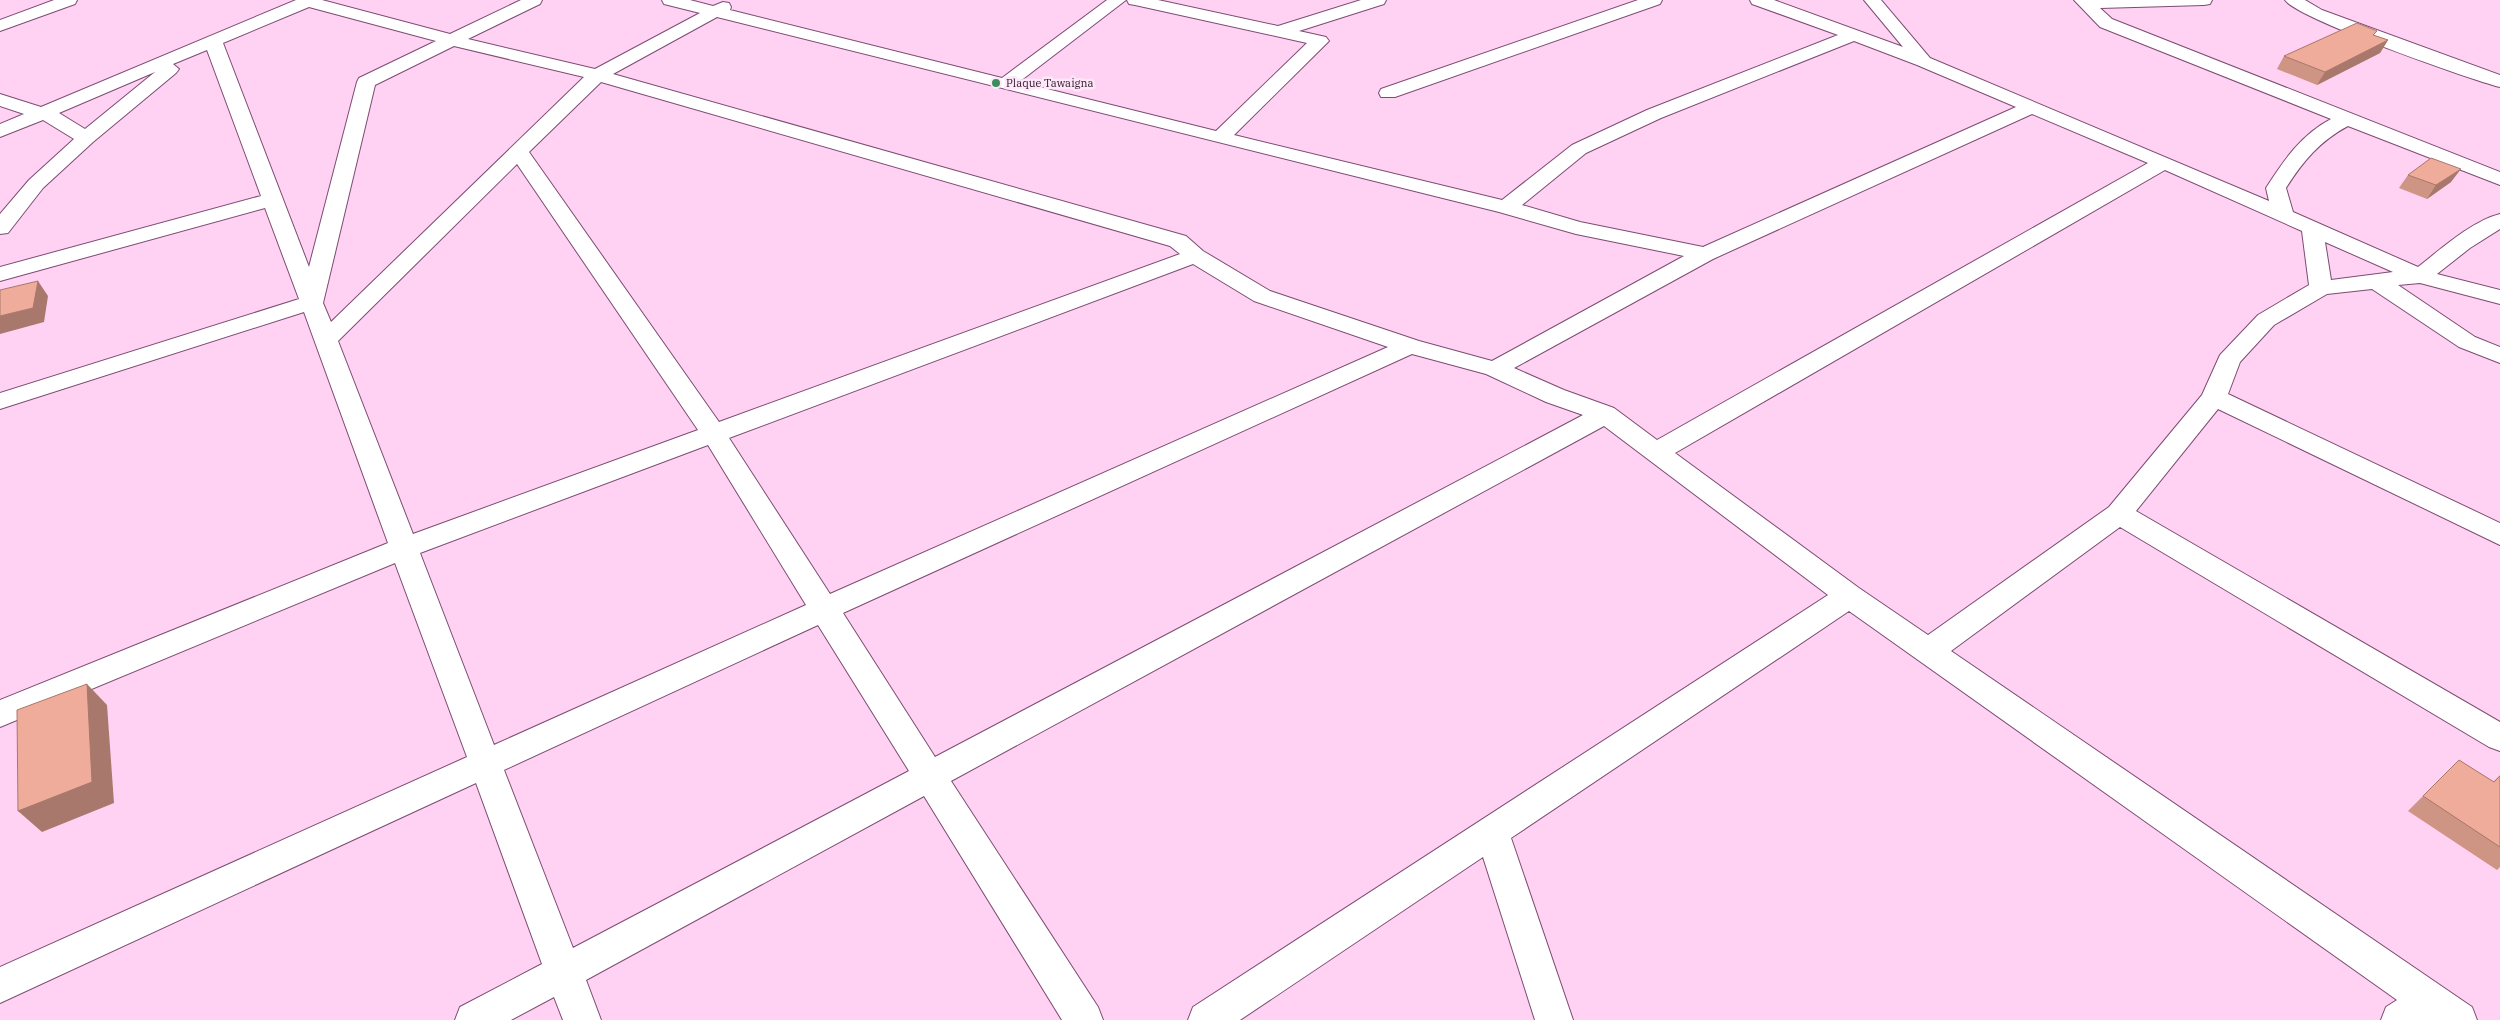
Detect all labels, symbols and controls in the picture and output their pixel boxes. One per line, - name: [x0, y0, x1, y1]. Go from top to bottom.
- place label: Plaque Tawaigna: [1006, 76, 1094, 90]
- marker: Plaque Tawaigna: [990, 77, 1002, 89]

